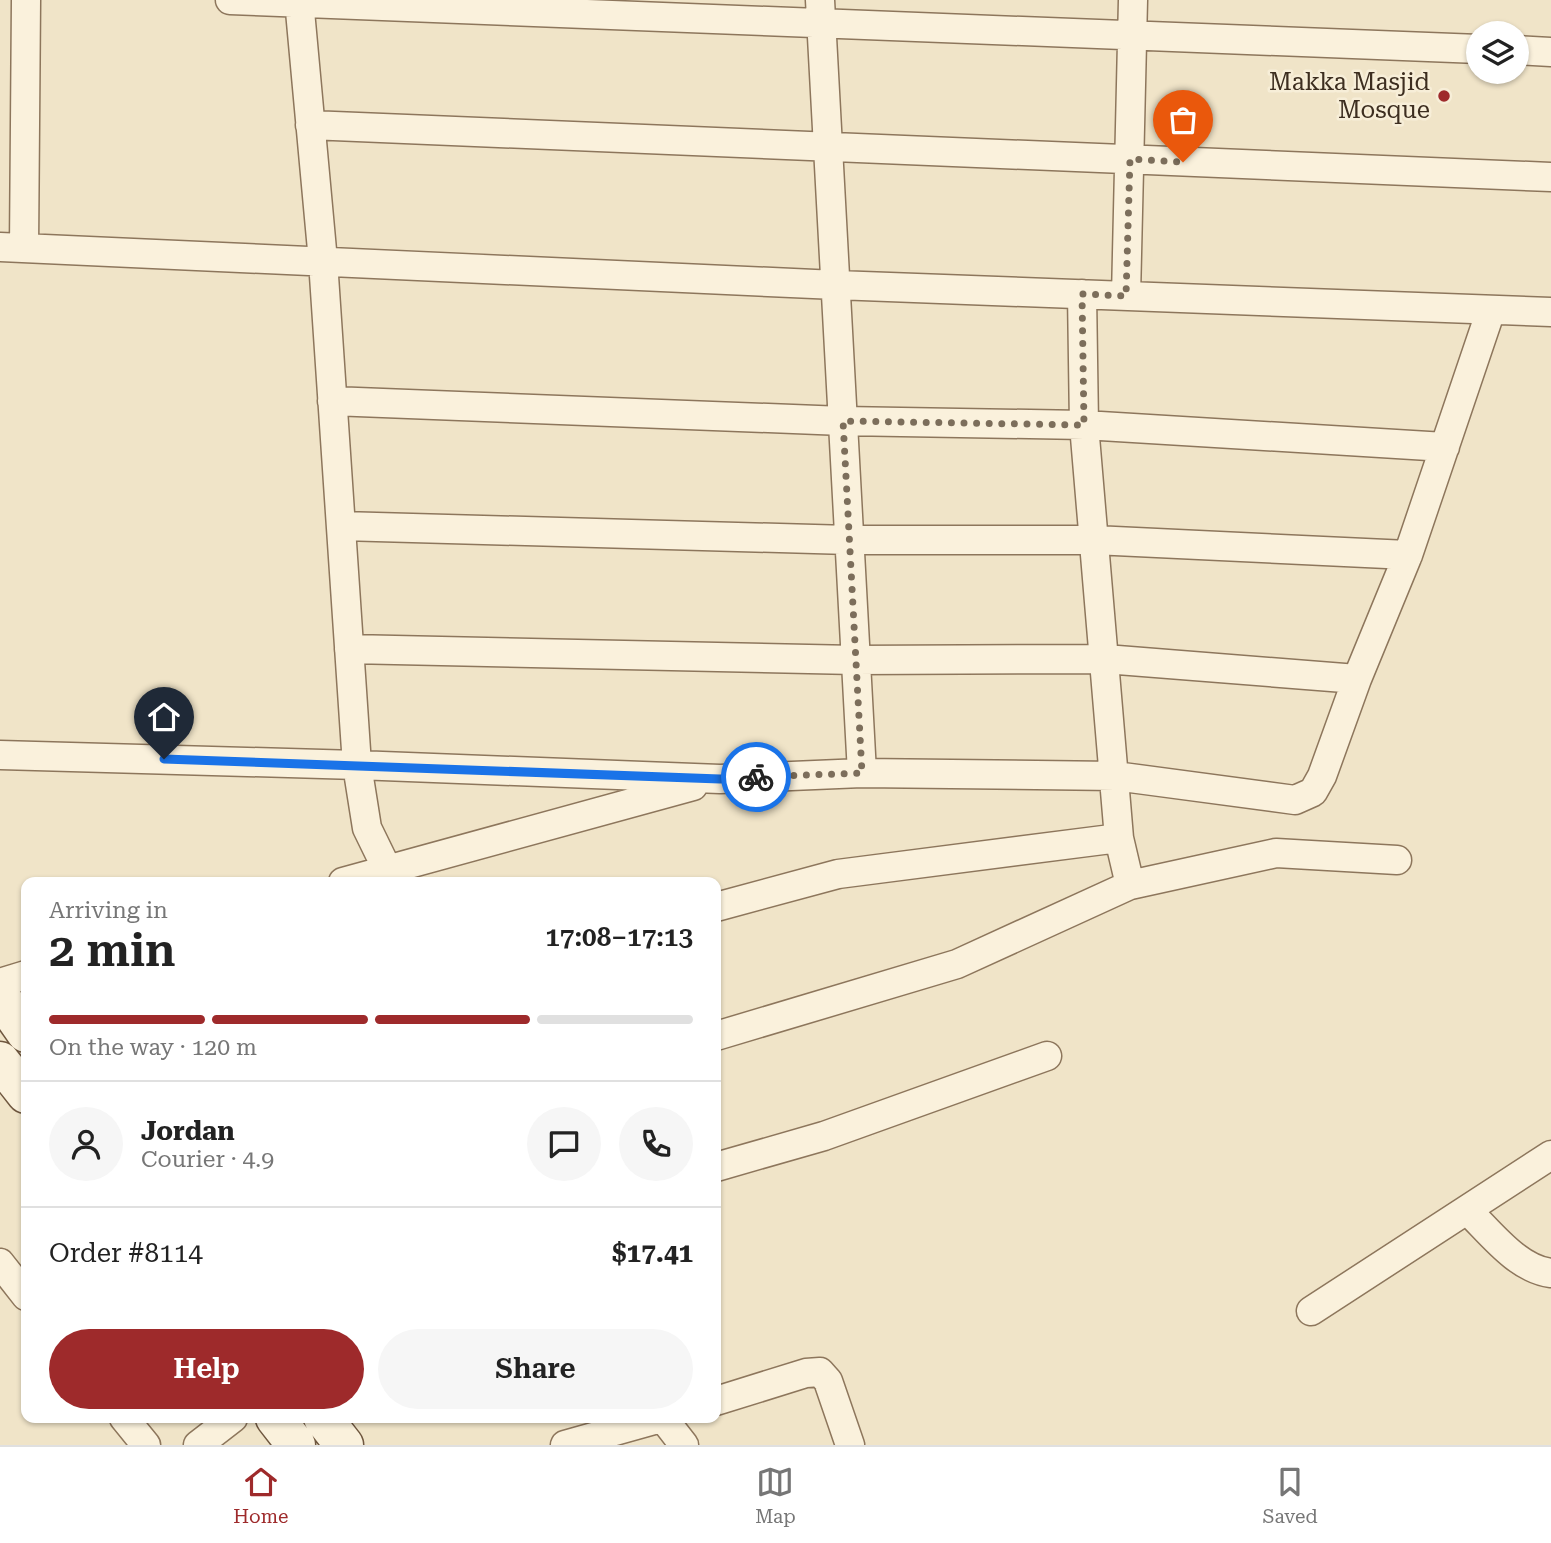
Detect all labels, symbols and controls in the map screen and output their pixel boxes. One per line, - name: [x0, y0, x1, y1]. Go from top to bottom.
- map controls: [1466, 21, 1529, 84]
- button: layers: [1466, 21, 1529, 84]
- place label: Makka Masjid Mosque: [1269, 68, 1430, 124]
- marker: Makka Masjid Mosque: [1436, 88, 1452, 104]
- pin: [1153, 90, 1213, 162]
- icon: bag: [1164, 101, 1202, 139]
- pin: [134, 687, 194, 759]
- icon: home: [145, 698, 183, 736]
- courier: [721, 742, 791, 812]
- icon: bike: [737, 758, 775, 796]
- text: Arriving in: [49, 897, 168, 924]
- text: 17:08–17:13: [545, 922, 693, 952]
- text: 2 min: [49, 923, 176, 977]
- text: On the way · 120 m: [49, 1034, 257, 1061]
- button: person: [49, 1107, 123, 1181]
- button: chat: [527, 1107, 601, 1181]
- button: phone: [619, 1107, 693, 1181]
- text: Jordan: [141, 1116, 235, 1146]
- text: Courier · 4.9: [141, 1146, 274, 1173]
- text: Order #8114: [49, 1238, 203, 1268]
- text: $17.41: [612, 1238, 693, 1268]
- button: Help: [49, 1329, 364, 1409]
- button: Share: [378, 1329, 693, 1409]
- tab: Home: [233, 1463, 288, 1528]
- tab: Map: [755, 1463, 796, 1528]
- tab: Saved: [1263, 1463, 1318, 1528]

